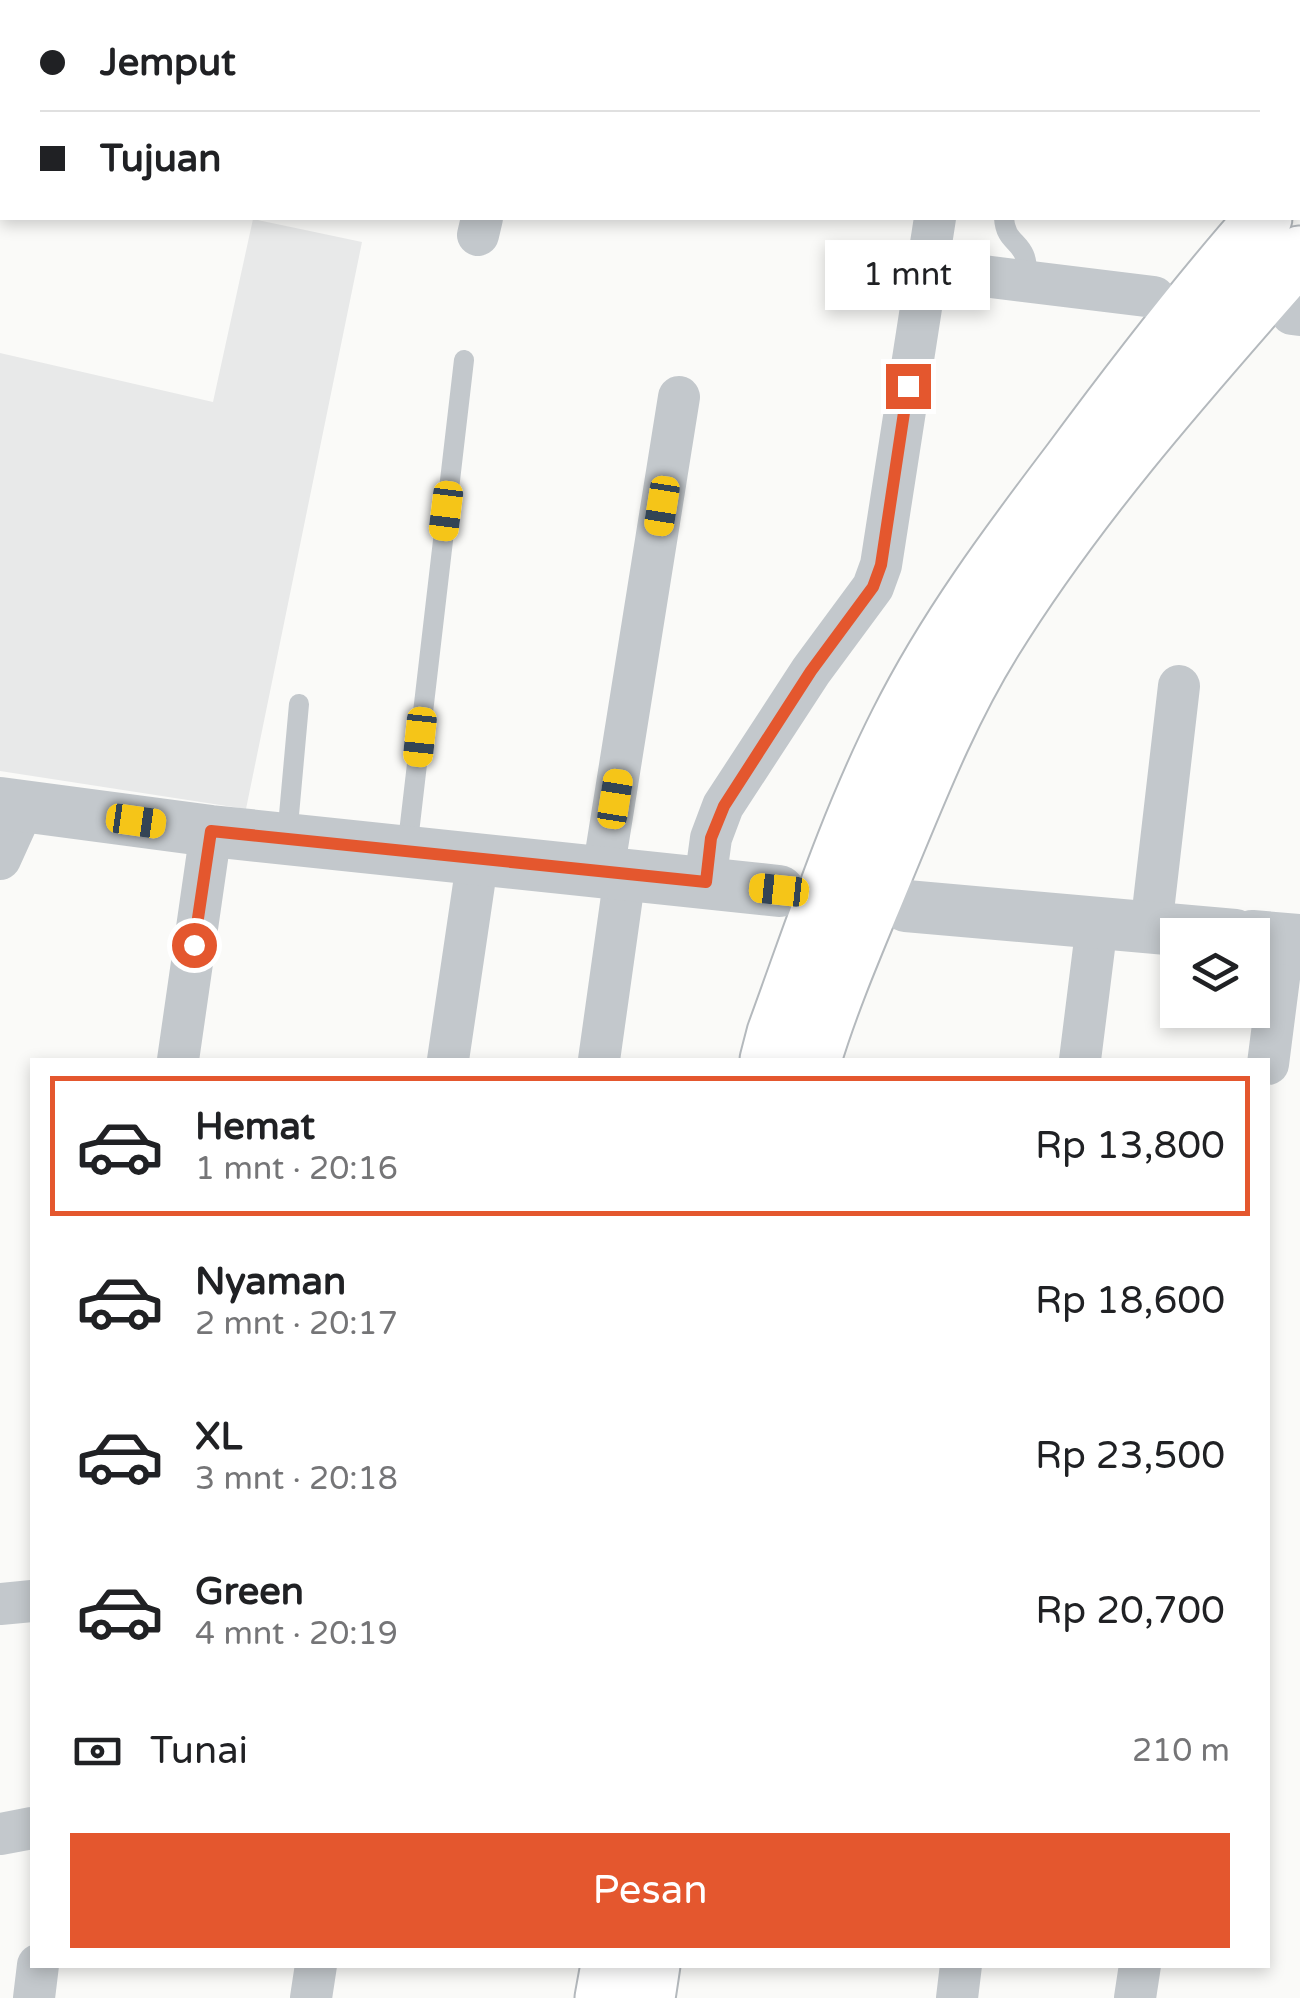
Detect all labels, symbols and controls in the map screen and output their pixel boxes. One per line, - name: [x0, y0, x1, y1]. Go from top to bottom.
- text: Jemput: [100, 40, 236, 86]
- text: Tujuan: [100, 136, 221, 182]
- callout: 1 mnt: [826, 241, 990, 311]
- text: 1 mnt: [863, 256, 952, 294]
- route end: [886, 364, 931, 409]
- car: [642, 474, 682, 538]
- car: [427, 479, 465, 543]
- car: [402, 706, 438, 768]
- car: [595, 767, 635, 831]
- car: [104, 802, 168, 840]
- car: [748, 872, 810, 908]
- map controls: [1160, 918, 1270, 1028]
- button: layers: [1160, 918, 1270, 1028]
- route start: [172, 923, 217, 968]
- icon: car: [75, 1101, 165, 1191]
- text: Hemat: [195, 1104, 315, 1150]
- text: Rp 13,800: [1035, 1123, 1225, 1169]
- text: 1 mnt · 20:16: [195, 1150, 398, 1188]
- icon: car: [75, 1256, 165, 1346]
- text: Nyaman: [195, 1259, 346, 1305]
- text: Rp 18,600: [1035, 1278, 1225, 1324]
- text: 2 mnt · 20:17: [195, 1305, 398, 1343]
- icon: car: [75, 1411, 165, 1501]
- text: XL: [195, 1414, 242, 1460]
- text: Rp 23,500: [1035, 1433, 1225, 1479]
- text: 3 mnt · 20:18: [195, 1460, 398, 1498]
- icon: car: [75, 1566, 165, 1656]
- text: Green: [195, 1569, 304, 1615]
- text: Rp 20,700: [1035, 1588, 1225, 1634]
- text: 4 mnt · 20:19: [195, 1615, 398, 1653]
- icon: cash: [70, 1724, 125, 1779]
- text: Tunai: [150, 1728, 248, 1774]
- text: 210 m: [1132, 1732, 1230, 1770]
- button: Pesan: [70, 1833, 1230, 1948]

